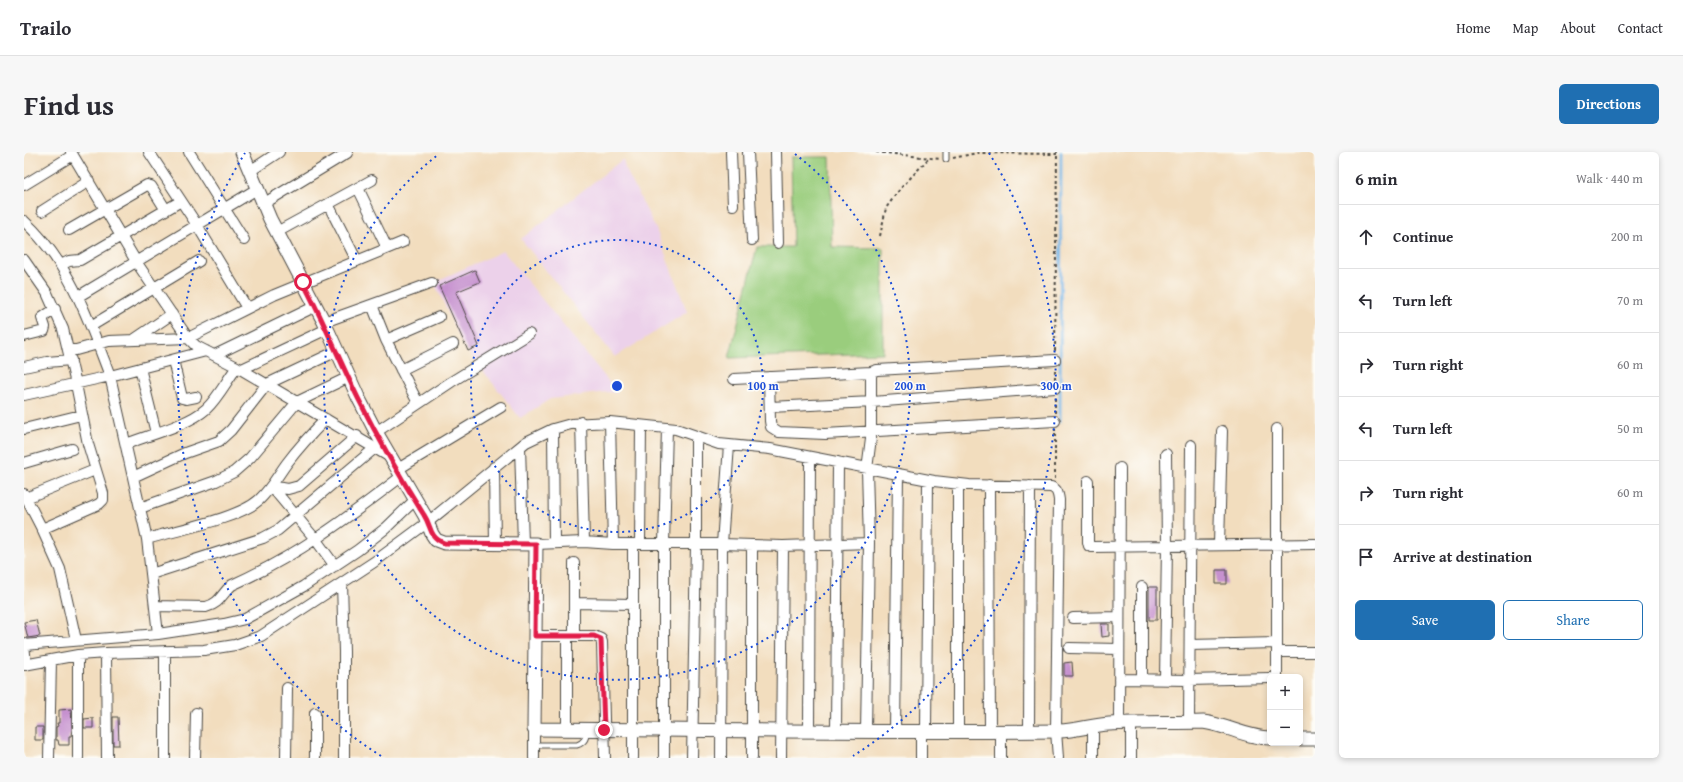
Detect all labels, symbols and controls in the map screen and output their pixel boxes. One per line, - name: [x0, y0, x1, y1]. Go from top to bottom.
- text: Trailo: [20, 14, 71, 42]
- text: Home: [1456, 18, 1491, 38]
- text: Map: [1513, 18, 1538, 38]
- text: About: [1560, 18, 1596, 38]
- text: Contact: [1618, 18, 1663, 38]
- text: Find us: [24, 84, 114, 125]
- button: Directions: [1559, 84, 1659, 124]
- text: 6 min: [1355, 166, 1397, 191]
- text: Walk · 440 m: [1576, 169, 1643, 188]
- icon: ahead: [1355, 226, 1377, 248]
- text: Continue: [1393, 226, 1454, 247]
- text: 200 m: [1611, 227, 1643, 246]
- route start: [294, 273, 312, 291]
- icon: left: [1355, 290, 1377, 312]
- text: Turn left: [1393, 290, 1452, 311]
- text: 70 m: [1617, 291, 1643, 310]
- icon: right: [1355, 354, 1377, 376]
- text: Turn right: [1393, 354, 1464, 375]
- text: 60 m: [1617, 355, 1643, 374]
- text: 100 m: [747, 377, 780, 394]
- text: 200 m: [894, 377, 927, 394]
- text: 300 m: [1040, 377, 1073, 394]
- centre of rings: [610, 379, 624, 393]
- icon: left: [1355, 418, 1377, 440]
- text: Turn left: [1393, 418, 1452, 439]
- text: 50 m: [1617, 419, 1643, 438]
- icon: right: [1355, 482, 1377, 504]
- text: Turn right: [1393, 482, 1464, 503]
- text: 60 m: [1617, 483, 1643, 502]
- icon: arrive: [1355, 546, 1377, 568]
- text: Arrive at destination: [1393, 546, 1532, 567]
- button: Save: [1355, 600, 1495, 640]
- button: Share: [1503, 600, 1643, 640]
- map controls: [1267, 674, 1303, 746]
- button: +: [1267, 674, 1303, 710]
- button: −: [1267, 710, 1303, 746]
- route end: [595, 721, 613, 739]

